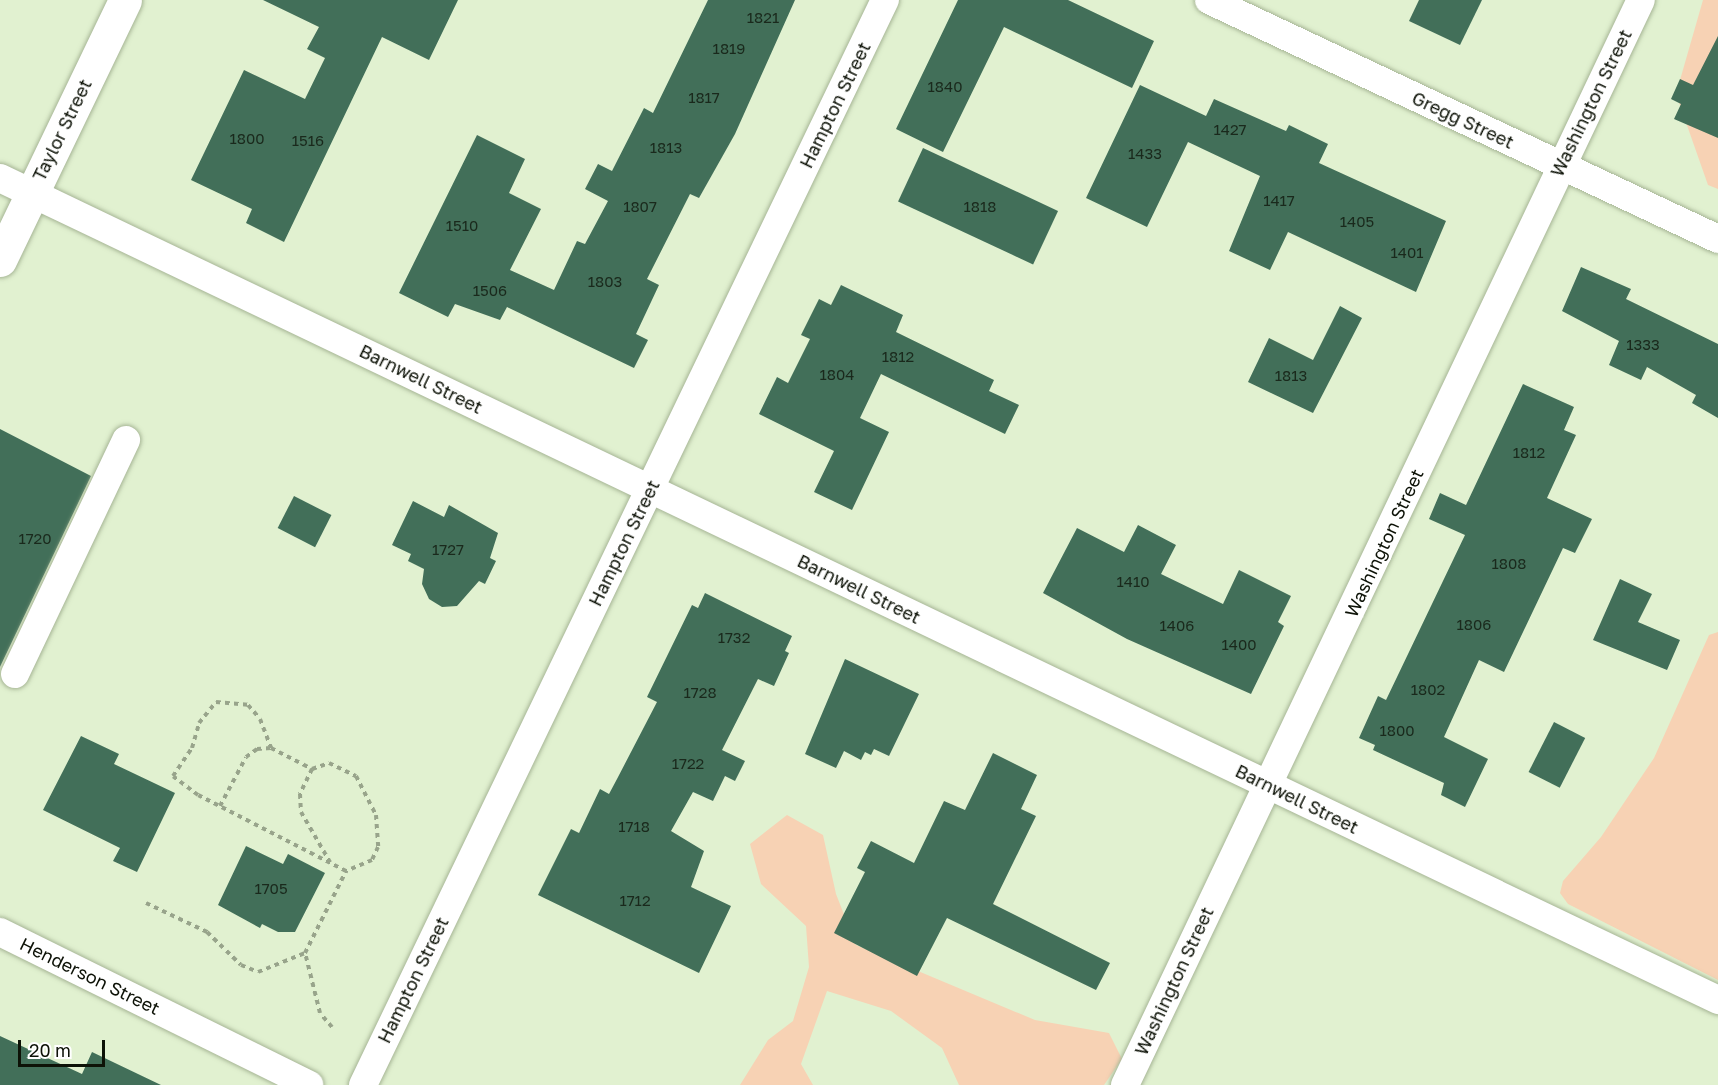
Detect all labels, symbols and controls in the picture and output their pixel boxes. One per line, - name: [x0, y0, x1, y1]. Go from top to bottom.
- house number: 1821: [747, 9, 779, 27]
- street label: Washington Street: [1546, 26, 1636, 180]
- street label: Hampton Street: [795, 38, 875, 172]
- house number: 1819: [713, 40, 745, 58]
- street label: Taylor Street: [28, 76, 96, 184]
- house number: 1840: [928, 78, 962, 96]
- street label: Gregg Street: [1409, 87, 1517, 153]
- house number: 1817: [688, 89, 720, 107]
- house number: 1427: [1213, 121, 1247, 139]
- house number: 1800: [229, 130, 265, 148]
- house number: 1516: [292, 132, 324, 150]
- house number: 1813: [650, 139, 682, 157]
- house number: 1433: [1128, 145, 1162, 163]
- house number: 1417: [1263, 192, 1295, 210]
- house number: 1807: [623, 198, 657, 216]
- house number: 1818: [964, 198, 996, 216]
- house number: 1405: [1340, 213, 1374, 231]
- house number: 1510: [446, 217, 478, 235]
- house number: 1401: [1391, 244, 1423, 262]
- house number: 1803: [588, 273, 622, 291]
- house number: 1506: [473, 282, 507, 300]
- house number: 1333: [1626, 336, 1660, 354]
- street label: Barnwell Street: [356, 340, 486, 418]
- house number: 1812: [882, 348, 914, 366]
- house number: 1804: [820, 366, 854, 384]
- house number: 1813: [1275, 367, 1307, 385]
- house number: 1812: [1513, 444, 1545, 462]
- street label: Washington Street: [1340, 465, 1428, 621]
- street label: Hampton Street: [584, 476, 664, 610]
- house number: 1720: [18, 530, 52, 548]
- house number: 1727: [432, 541, 464, 559]
- street label: Barnwell Street: [794, 550, 924, 628]
- house number: 1808: [1492, 555, 1526, 573]
- house number: 1410: [1117, 573, 1149, 591]
- house number: 1806: [1457, 616, 1491, 634]
- house number: 1406: [1160, 617, 1194, 635]
- house number: 1732: [718, 629, 750, 647]
- house number: 1400: [1221, 636, 1257, 654]
- house number: 1802: [1411, 681, 1445, 699]
- house number: 1728: [683, 684, 717, 702]
- house number: 1800: [1379, 722, 1415, 740]
- house number: 1722: [672, 755, 704, 773]
- street label: Barnwell Street: [1232, 760, 1362, 838]
- house number: 1718: [618, 818, 650, 836]
- house number: 1705: [254, 880, 288, 898]
- house number: 1712: [619, 892, 651, 910]
- street label: Washington Street: [1130, 903, 1218, 1059]
- street label: Hampton Street: [373, 913, 453, 1047]
- street label: Henderson Street: [17, 933, 163, 1019]
- scale bar: [21, 1028, 108, 1066]
- text: 20 m: [29, 1039, 71, 1061]

